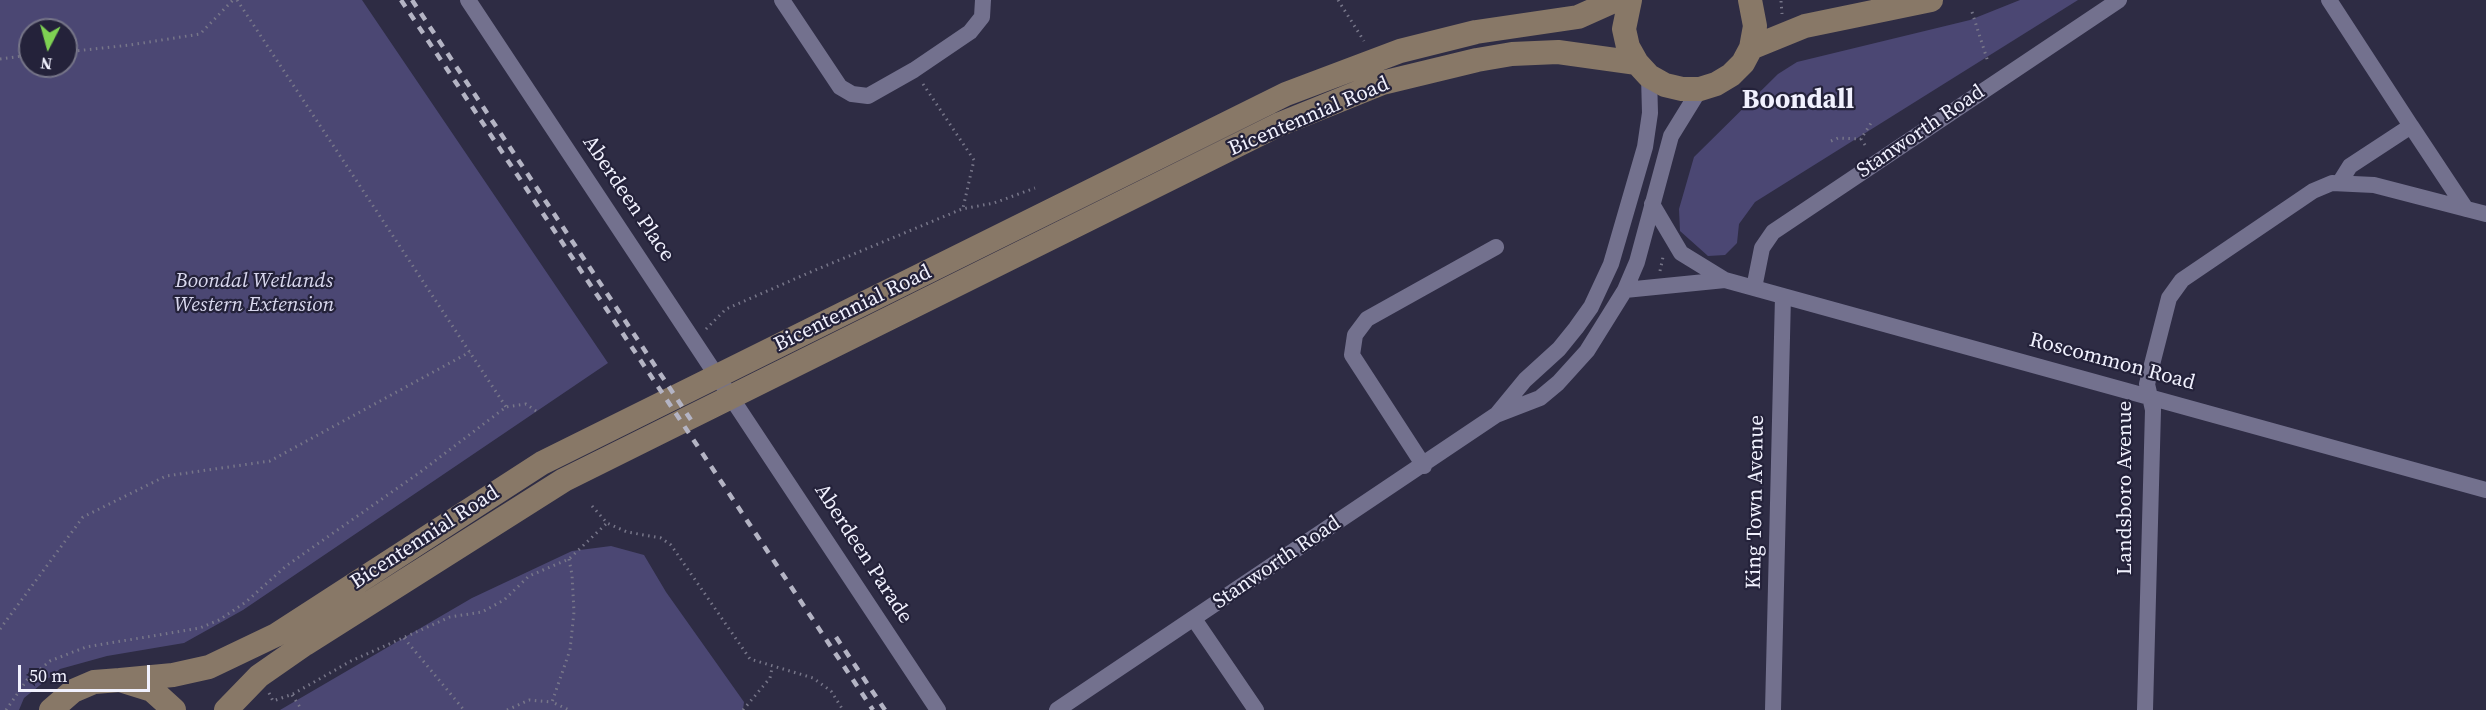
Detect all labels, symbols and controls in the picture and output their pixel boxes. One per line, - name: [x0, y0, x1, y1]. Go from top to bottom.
- north arrow: [18, 18, 78, 78]
- text: N: [39, 52, 53, 75]
- street label: Bicentennial Road: [1225, 72, 1393, 162]
- street label: Stanworth Road: [1852, 80, 1990, 184]
- district label: Boondall: [1742, 85, 1854, 117]
- street label: Aberdeen Place: [577, 131, 679, 267]
- street label: Bicentennial Road: [770, 260, 936, 358]
- park label: Boondal Wetlands Western Extension: [174, 269, 334, 319]
- street label: Roscommon Road: [2026, 328, 2198, 396]
- street label: Landsboro Avenue: [2113, 401, 2139, 575]
- street label: King Town Avenue: [1742, 415, 1770, 589]
- street label: Aberdeen Parade: [809, 479, 917, 629]
- street label: Bicentennial Road: [346, 481, 504, 595]
- street label: Stanworth Road: [1208, 511, 1346, 615]
- scale bar: [21, 653, 153, 691]
- text: 50 m: [29, 663, 67, 688]

